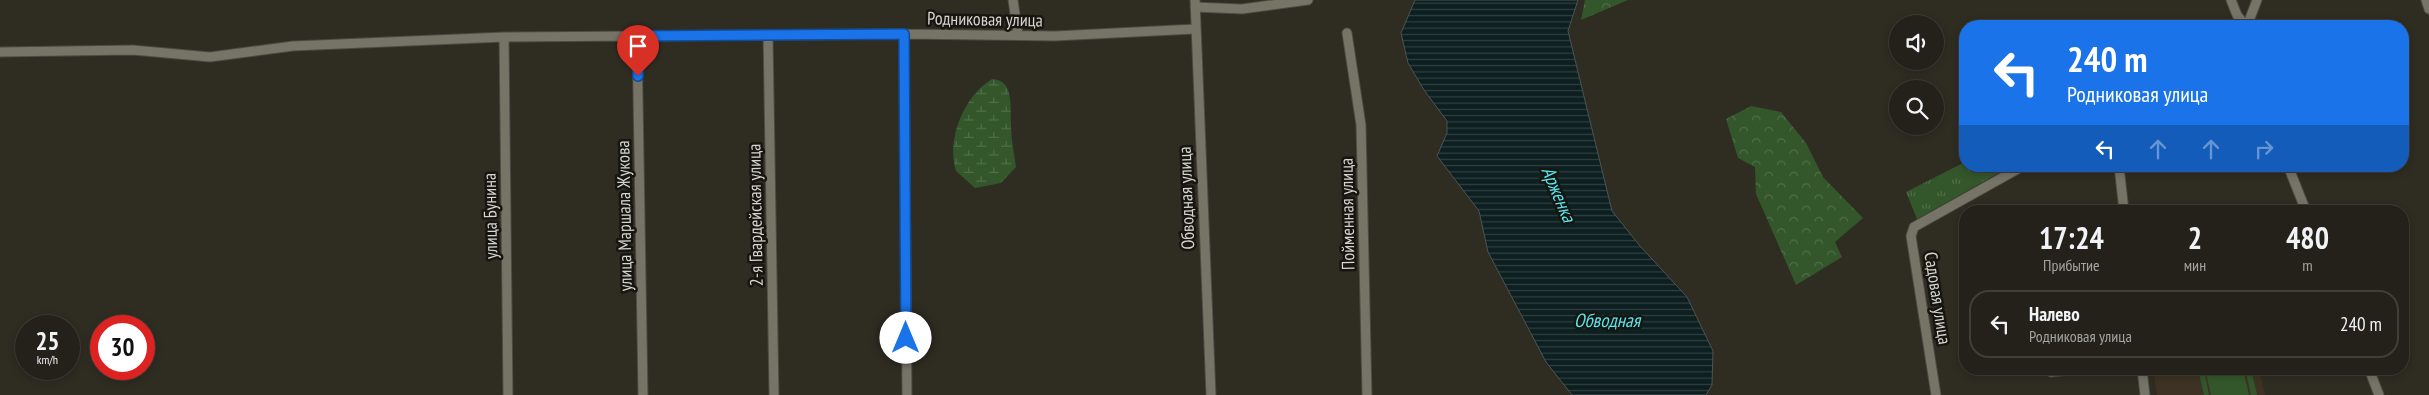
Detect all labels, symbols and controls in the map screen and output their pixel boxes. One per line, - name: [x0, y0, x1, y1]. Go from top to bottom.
- street label: Родниковая улица: [927, 6, 1043, 32]
- map controls: [1889, 15, 1944, 135]
- button: sound: [1889, 15, 1944, 70]
- pin: [617, 25, 659, 76]
- icon: arrive: [624, 32, 652, 60]
- text: 240 m: [2067, 36, 2148, 82]
- icon: left: [1984, 40, 2049, 105]
- button: search: [1889, 80, 1944, 135]
- text: Родниковая улица: [2067, 80, 2208, 108]
- icon: left: [2091, 135, 2119, 163]
- icon: ahead: [2144, 135, 2172, 163]
- icon: ahead: [2197, 135, 2225, 163]
- icon: right: [2250, 135, 2278, 163]
- street label: улица Маршала Жукова: [611, 140, 637, 292]
- street label: 2-я Гвардейская улица: [742, 143, 768, 287]
- street label: Обводная улица: [1173, 146, 1199, 250]
- street label: Пойменная улица: [1335, 158, 1359, 270]
- water label: Арженка: [1537, 162, 1582, 227]
- street label: улица Бунина: [478, 173, 502, 259]
- text: 17:24: [2039, 218, 2104, 257]
- text: 2: [2188, 218, 2202, 257]
- text: 480: [2286, 218, 2329, 257]
- street label: Садовая улица: [1919, 250, 1957, 346]
- text: Прибытие: [2043, 255, 2100, 275]
- text: мин: [2184, 255, 2206, 275]
- text: m: [2302, 255, 2313, 275]
- text: Налево: [2029, 302, 2080, 326]
- water label: Обводная: [1574, 308, 1642, 332]
- icon: left: [1986, 310, 2014, 338]
- position arrow: [879, 311, 931, 363]
- text: 240 m: [2340, 312, 2382, 336]
- speed limit sign: 30: [90, 315, 155, 380]
- text: 25: [36, 325, 59, 357]
- text: Родниковая улица: [2029, 326, 2132, 346]
- text: km/h: [37, 352, 58, 367]

